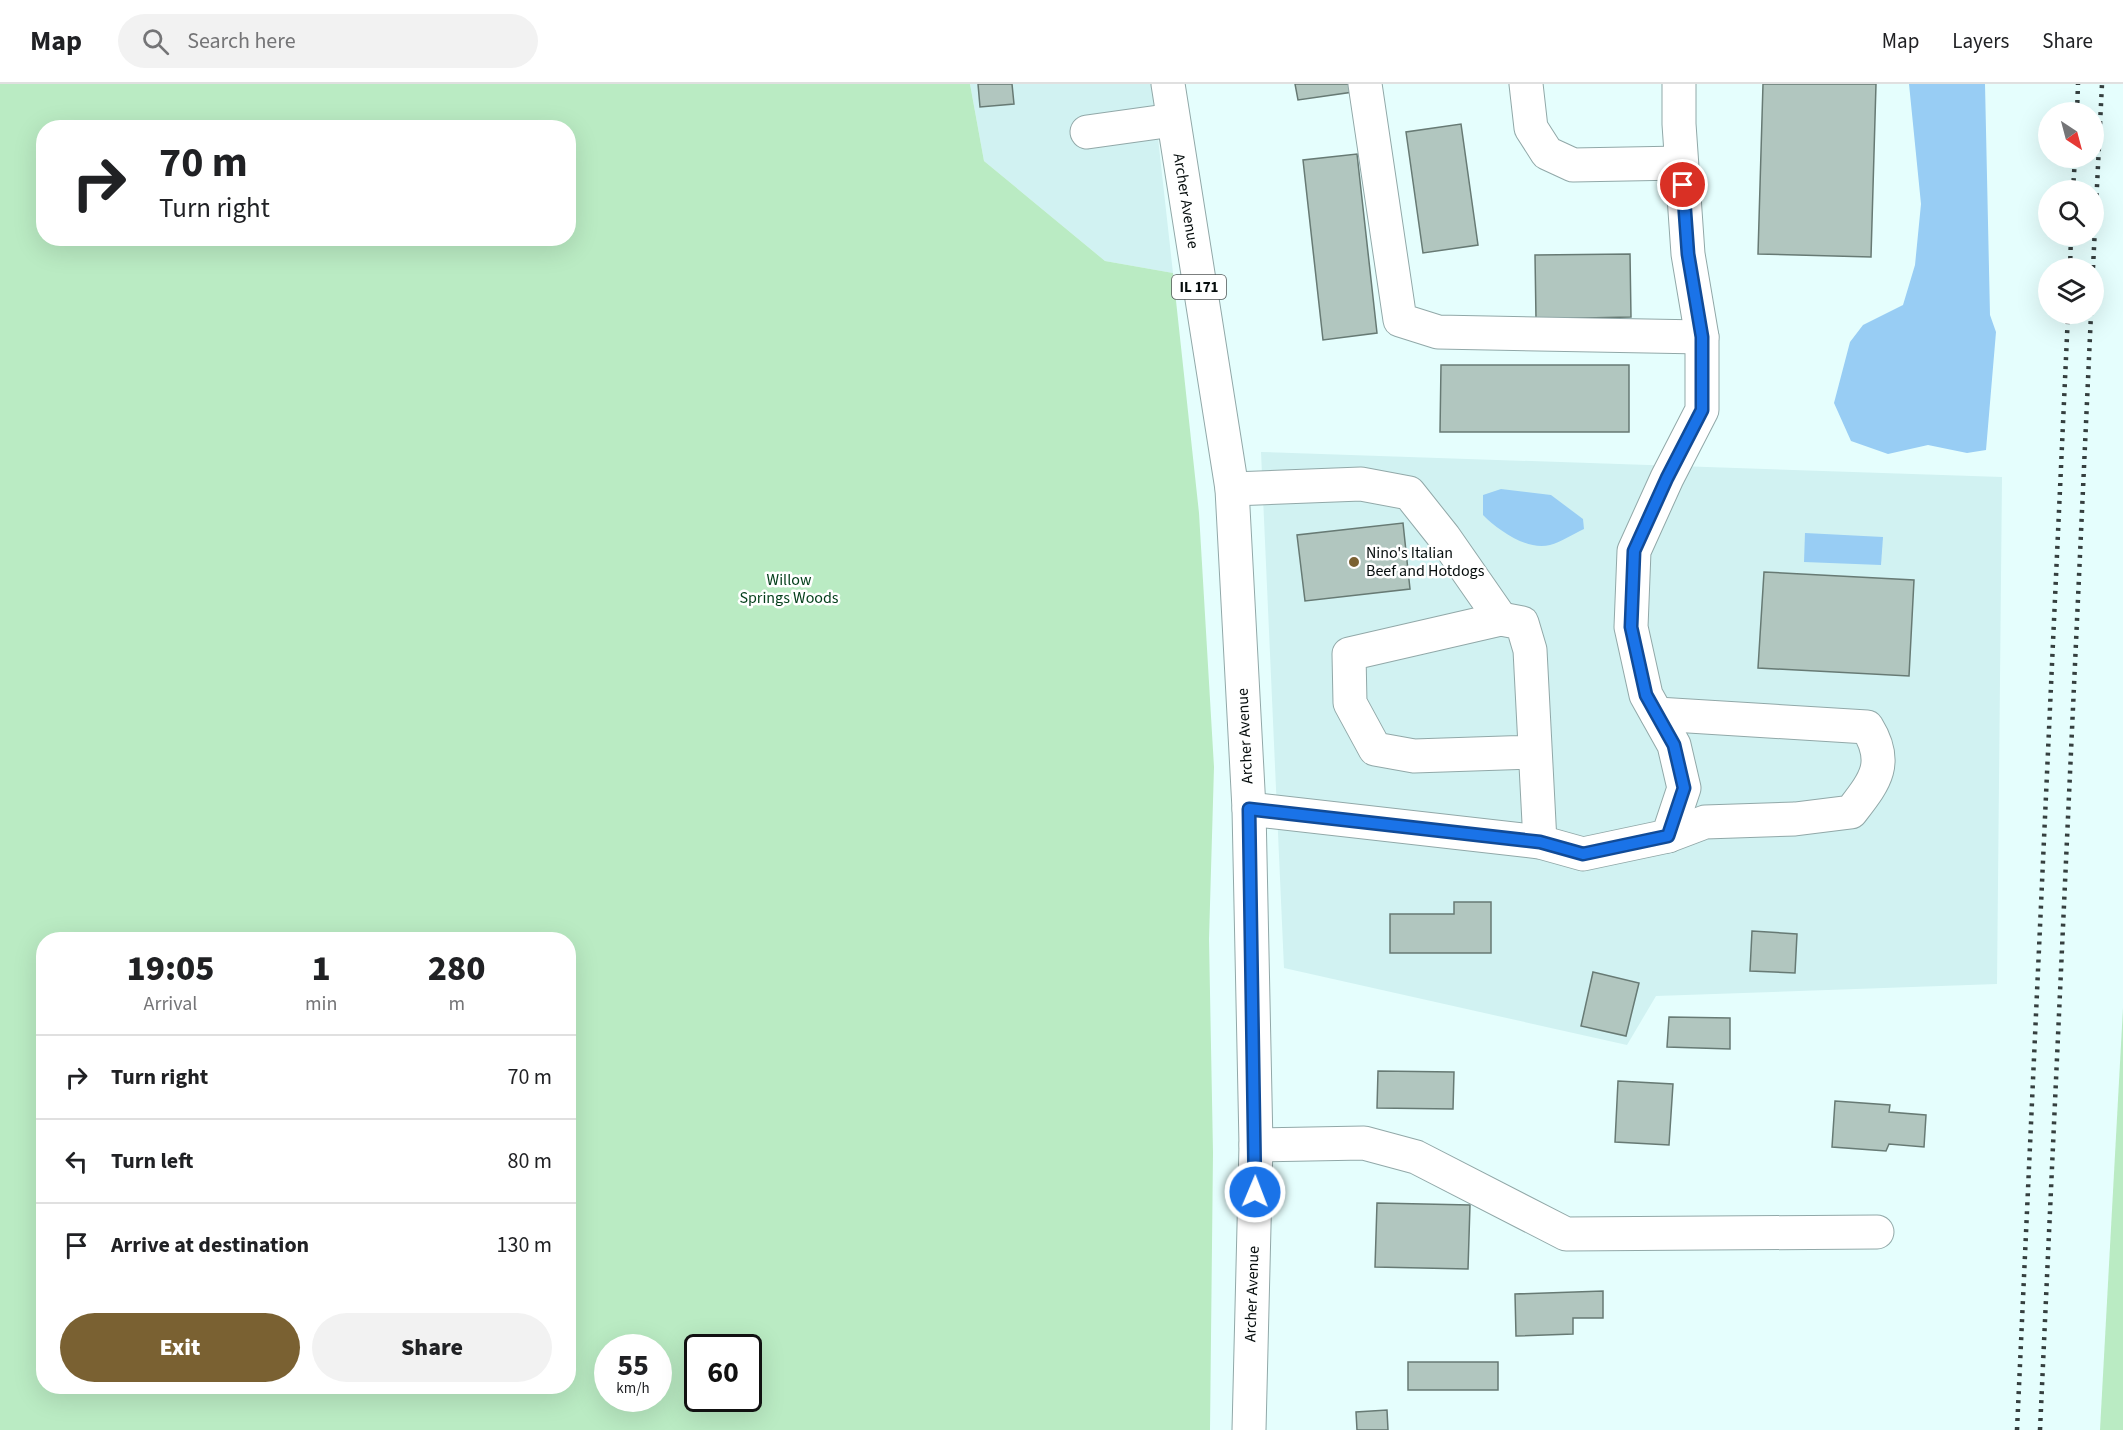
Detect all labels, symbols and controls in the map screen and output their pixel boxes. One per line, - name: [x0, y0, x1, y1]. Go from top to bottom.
- search box: [118, 14, 538, 68]
- text: Map: [30, 21, 82, 61]
- icon: search: [139, 25, 172, 58]
- text: Search here: [187, 25, 296, 57]
- text: Map: [1882, 26, 1919, 56]
- text: Layers: [1952, 26, 2009, 56]
- text: Share: [2042, 26, 2093, 56]
- north arrow: [2038, 102, 2104, 168]
- map controls: [2038, 102, 2104, 324]
- text: 70 m: [159, 133, 248, 193]
- icon: right: [60, 144, 138, 222]
- street label: Archer Avenue: [1168, 152, 1204, 250]
- pin: [1657, 159, 1708, 210]
- icon: arrive: [1666, 168, 1699, 201]
- button: search: [2038, 180, 2104, 246]
- text: Turn right: [159, 189, 270, 228]
- button: layers: [2038, 258, 2104, 324]
- road number: IL 171: [1172, 275, 1226, 299]
- place label: Nino's Italian Beef and Hotdogs: [1366, 542, 1485, 582]
- marker: Nino's Italian Beef and Hotdogs: [1347, 555, 1361, 569]
- park label: Willow Springs Woods: [739, 569, 839, 609]
- street label: Archer Avenue: [1231, 687, 1258, 785]
- text: 19:05: [126, 943, 215, 994]
- text: 1: [312, 943, 331, 994]
- text: 280: [428, 943, 486, 994]
- text: Arrival: [144, 990, 197, 1018]
- text: min: [305, 990, 337, 1018]
- text: m: [448, 990, 465, 1018]
- icon: right: [60, 1061, 93, 1094]
- text: Turn right: [111, 1061, 208, 1093]
- text: 70 m: [507, 1061, 552, 1093]
- icon: left: [60, 1145, 93, 1178]
- text: Turn left: [111, 1145, 193, 1177]
- text: 80 m: [507, 1145, 552, 1177]
- position arrow: [1223, 1160, 1287, 1224]
- icon: arrive: [60, 1229, 93, 1262]
- text: Arrive at destination: [111, 1229, 309, 1261]
- text: 130 m: [497, 1229, 552, 1261]
- street label: Archer Avenue: [1239, 1246, 1265, 1342]
- button: Exit: [60, 1313, 300, 1382]
- button: Share: [312, 1313, 552, 1382]
- speed limit sign: 60: [684, 1334, 762, 1412]
- text: 55: [617, 1344, 649, 1387]
- text: km/h: [616, 1378, 650, 1399]

